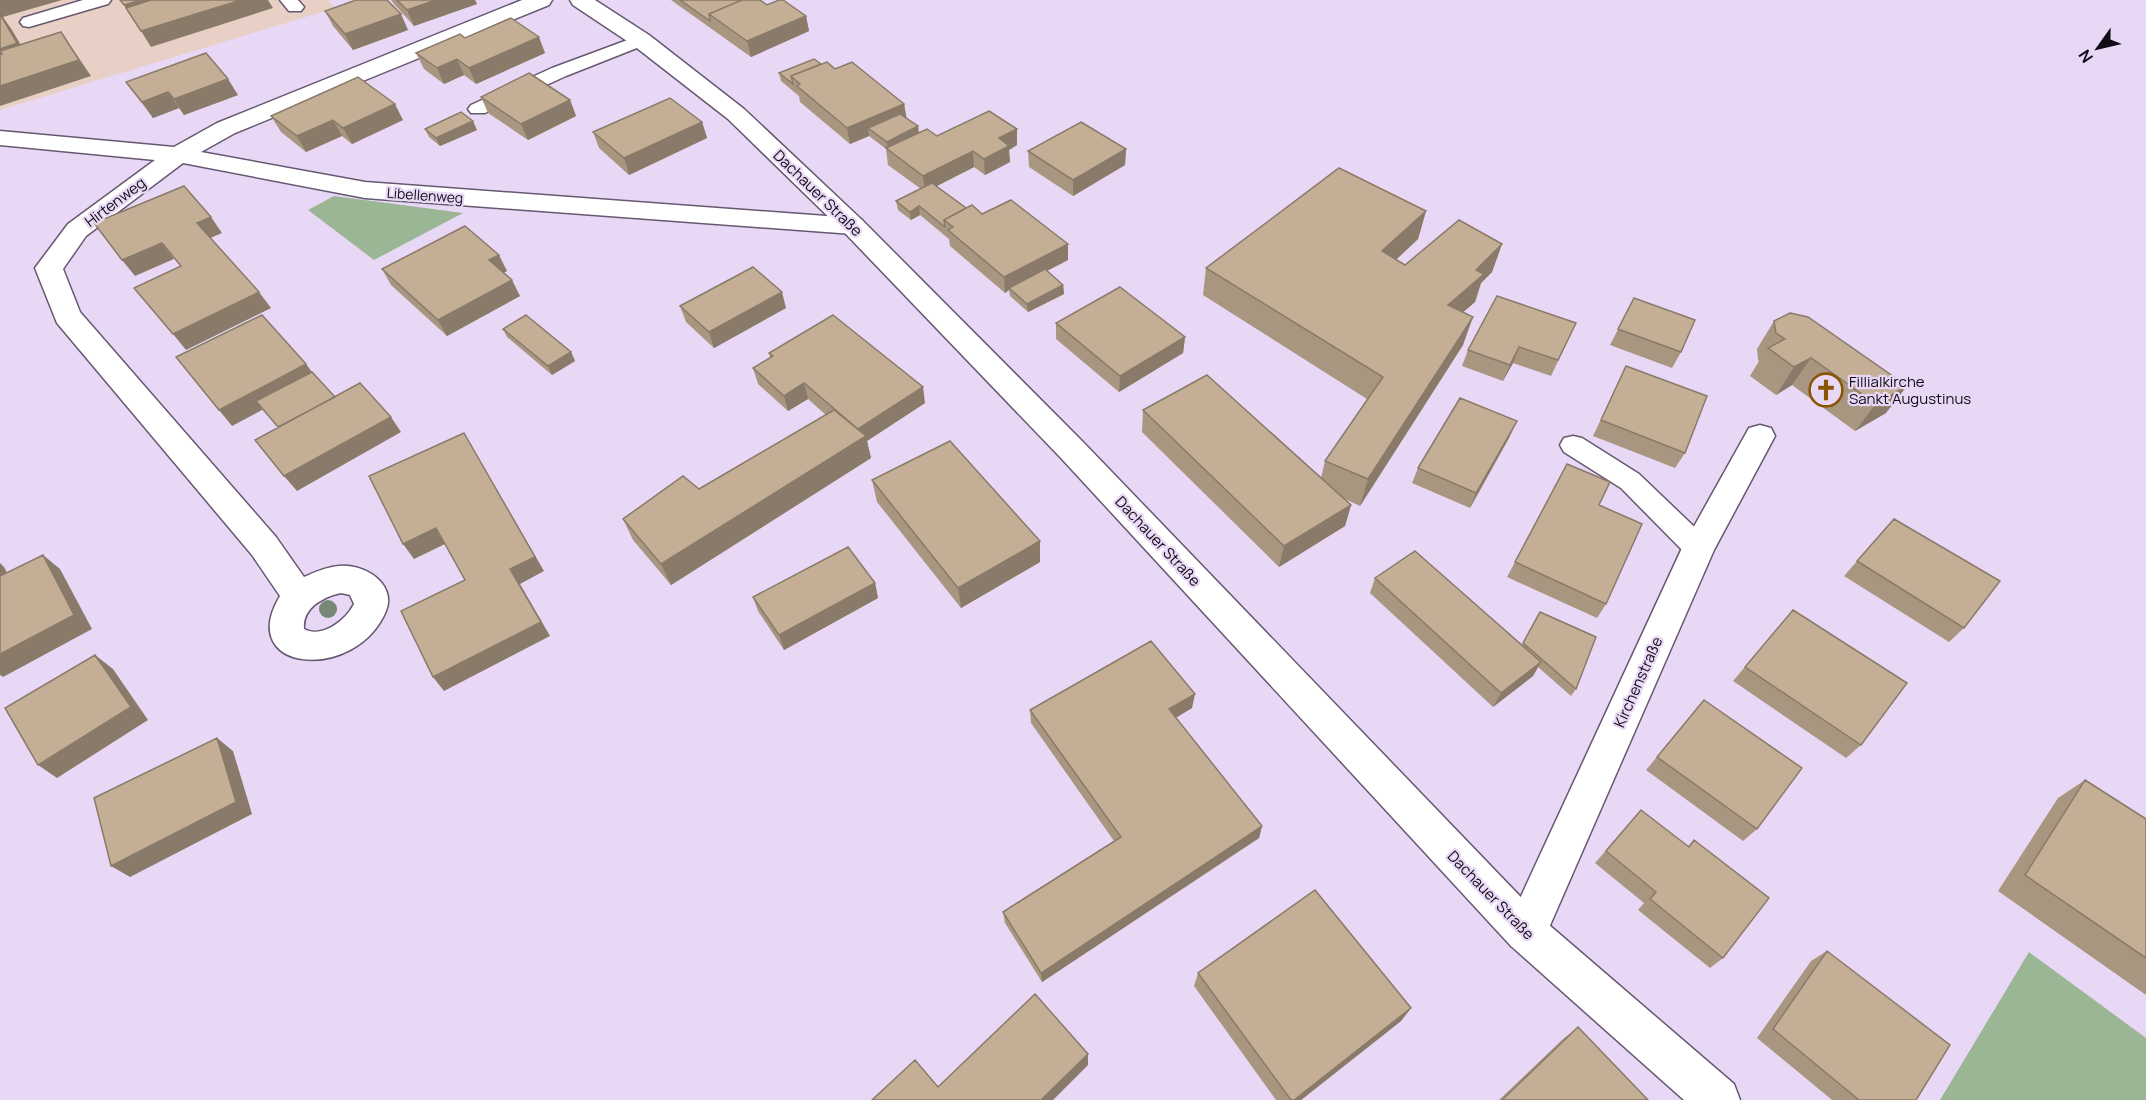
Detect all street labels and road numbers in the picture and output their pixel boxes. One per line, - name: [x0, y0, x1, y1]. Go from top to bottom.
- street label: Dachauer Straße: [769, 145, 867, 241]
- street label: Hirtenweg: [80, 172, 150, 232]
- street label: Libellenweg: [386, 183, 464, 207]
- street label: Dachauer Straße: [1111, 491, 1206, 591]
- street label: Kirchenstraße: [1609, 633, 1667, 731]
- street label: Dachauer Straße: [1443, 846, 1539, 944]

